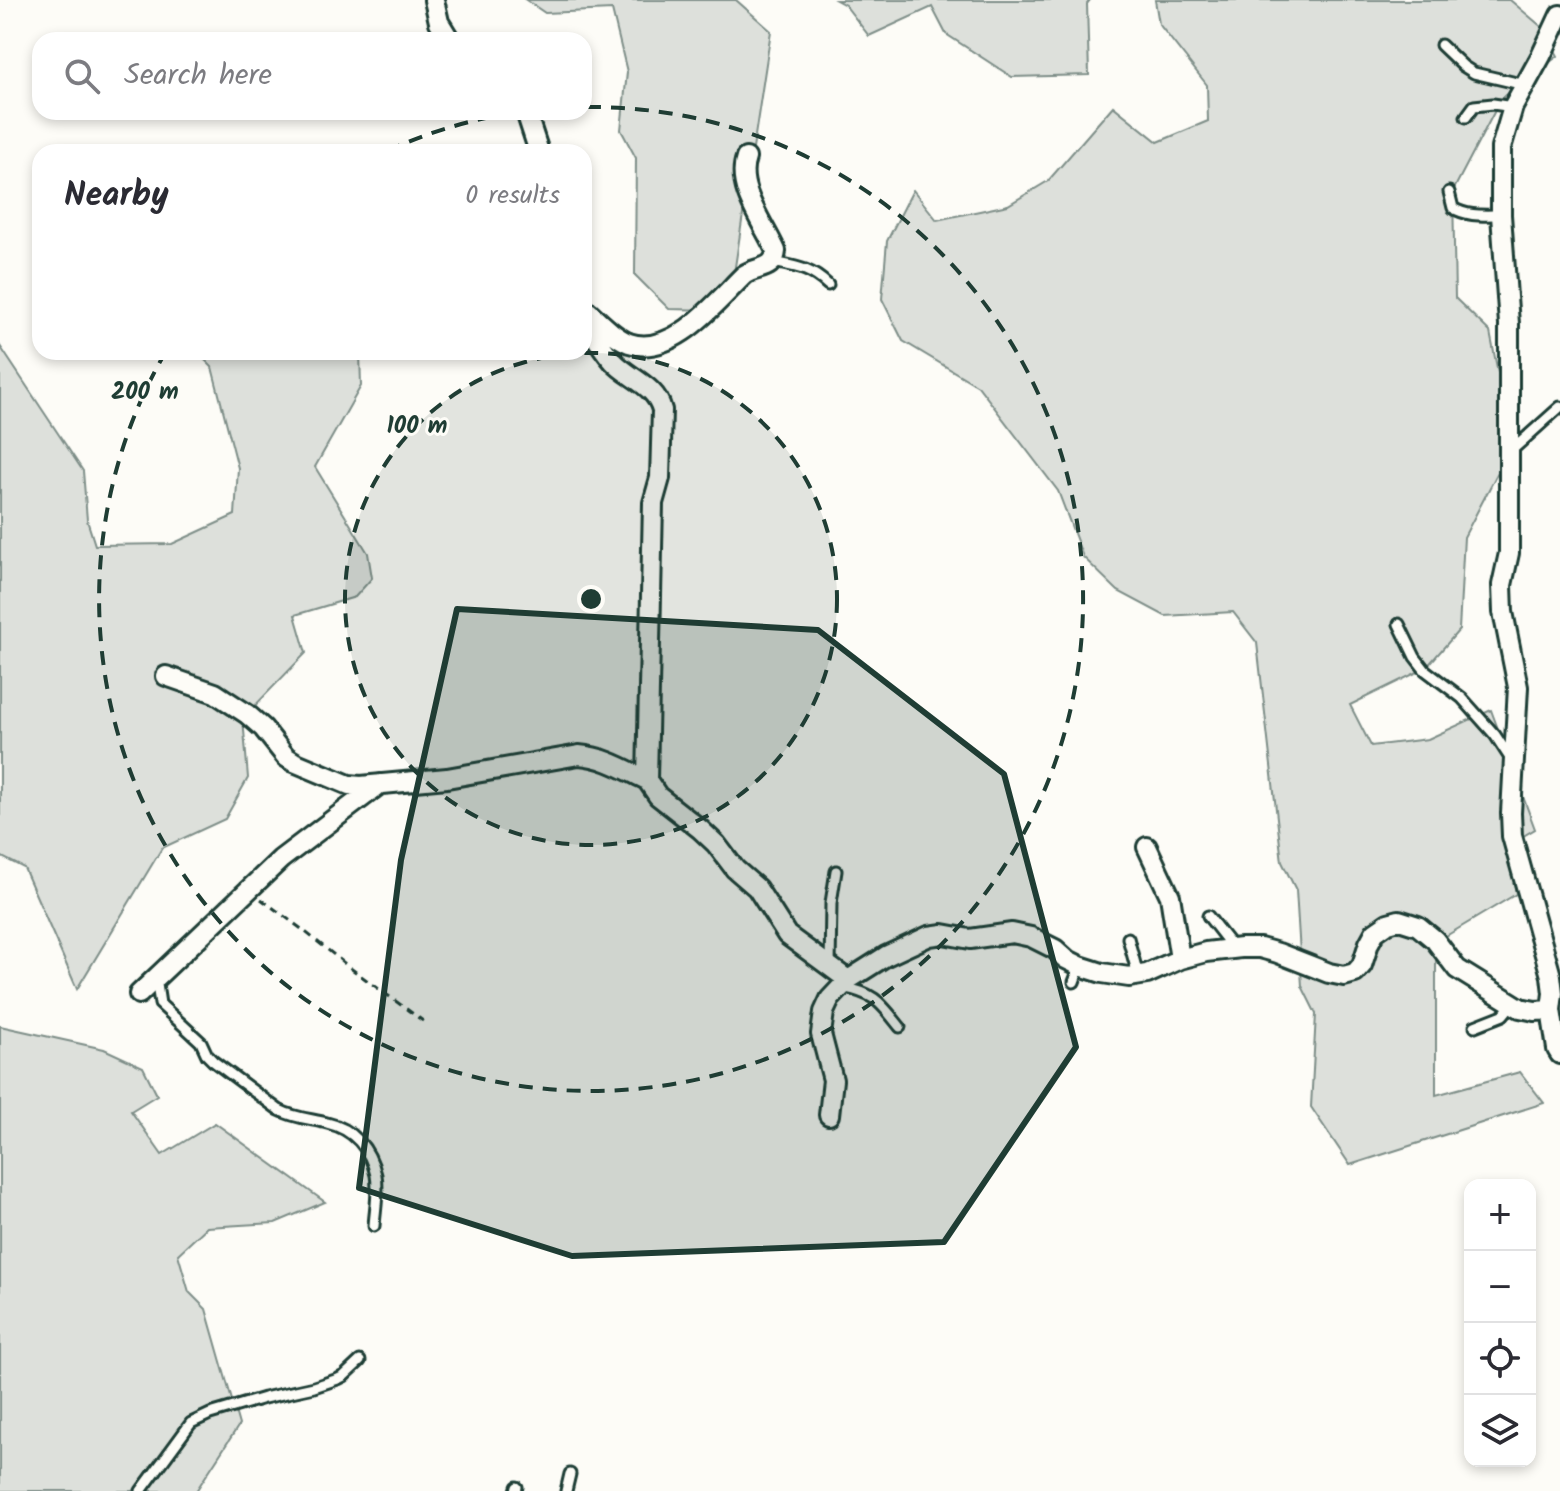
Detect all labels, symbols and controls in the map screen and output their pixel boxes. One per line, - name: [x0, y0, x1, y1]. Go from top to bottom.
- search box: [32, 32, 592, 120]
- text: Search here: [124, 52, 272, 100]
- icon: search: [60, 54, 104, 98]
- text: Nearby: [64, 169, 169, 223]
- text: 0 results: [465, 175, 560, 217]
- text: 200 m: [111, 373, 179, 412]
- text: 100 m: [387, 407, 447, 446]
- centre of rings: [577, 585, 605, 613]
- map controls: [1464, 1179, 1536, 1467]
- button: +: [1464, 1179, 1536, 1251]
- button: −: [1464, 1251, 1536, 1323]
- button: locate: [1464, 1323, 1536, 1395]
- button: layers: [1464, 1395, 1536, 1467]

